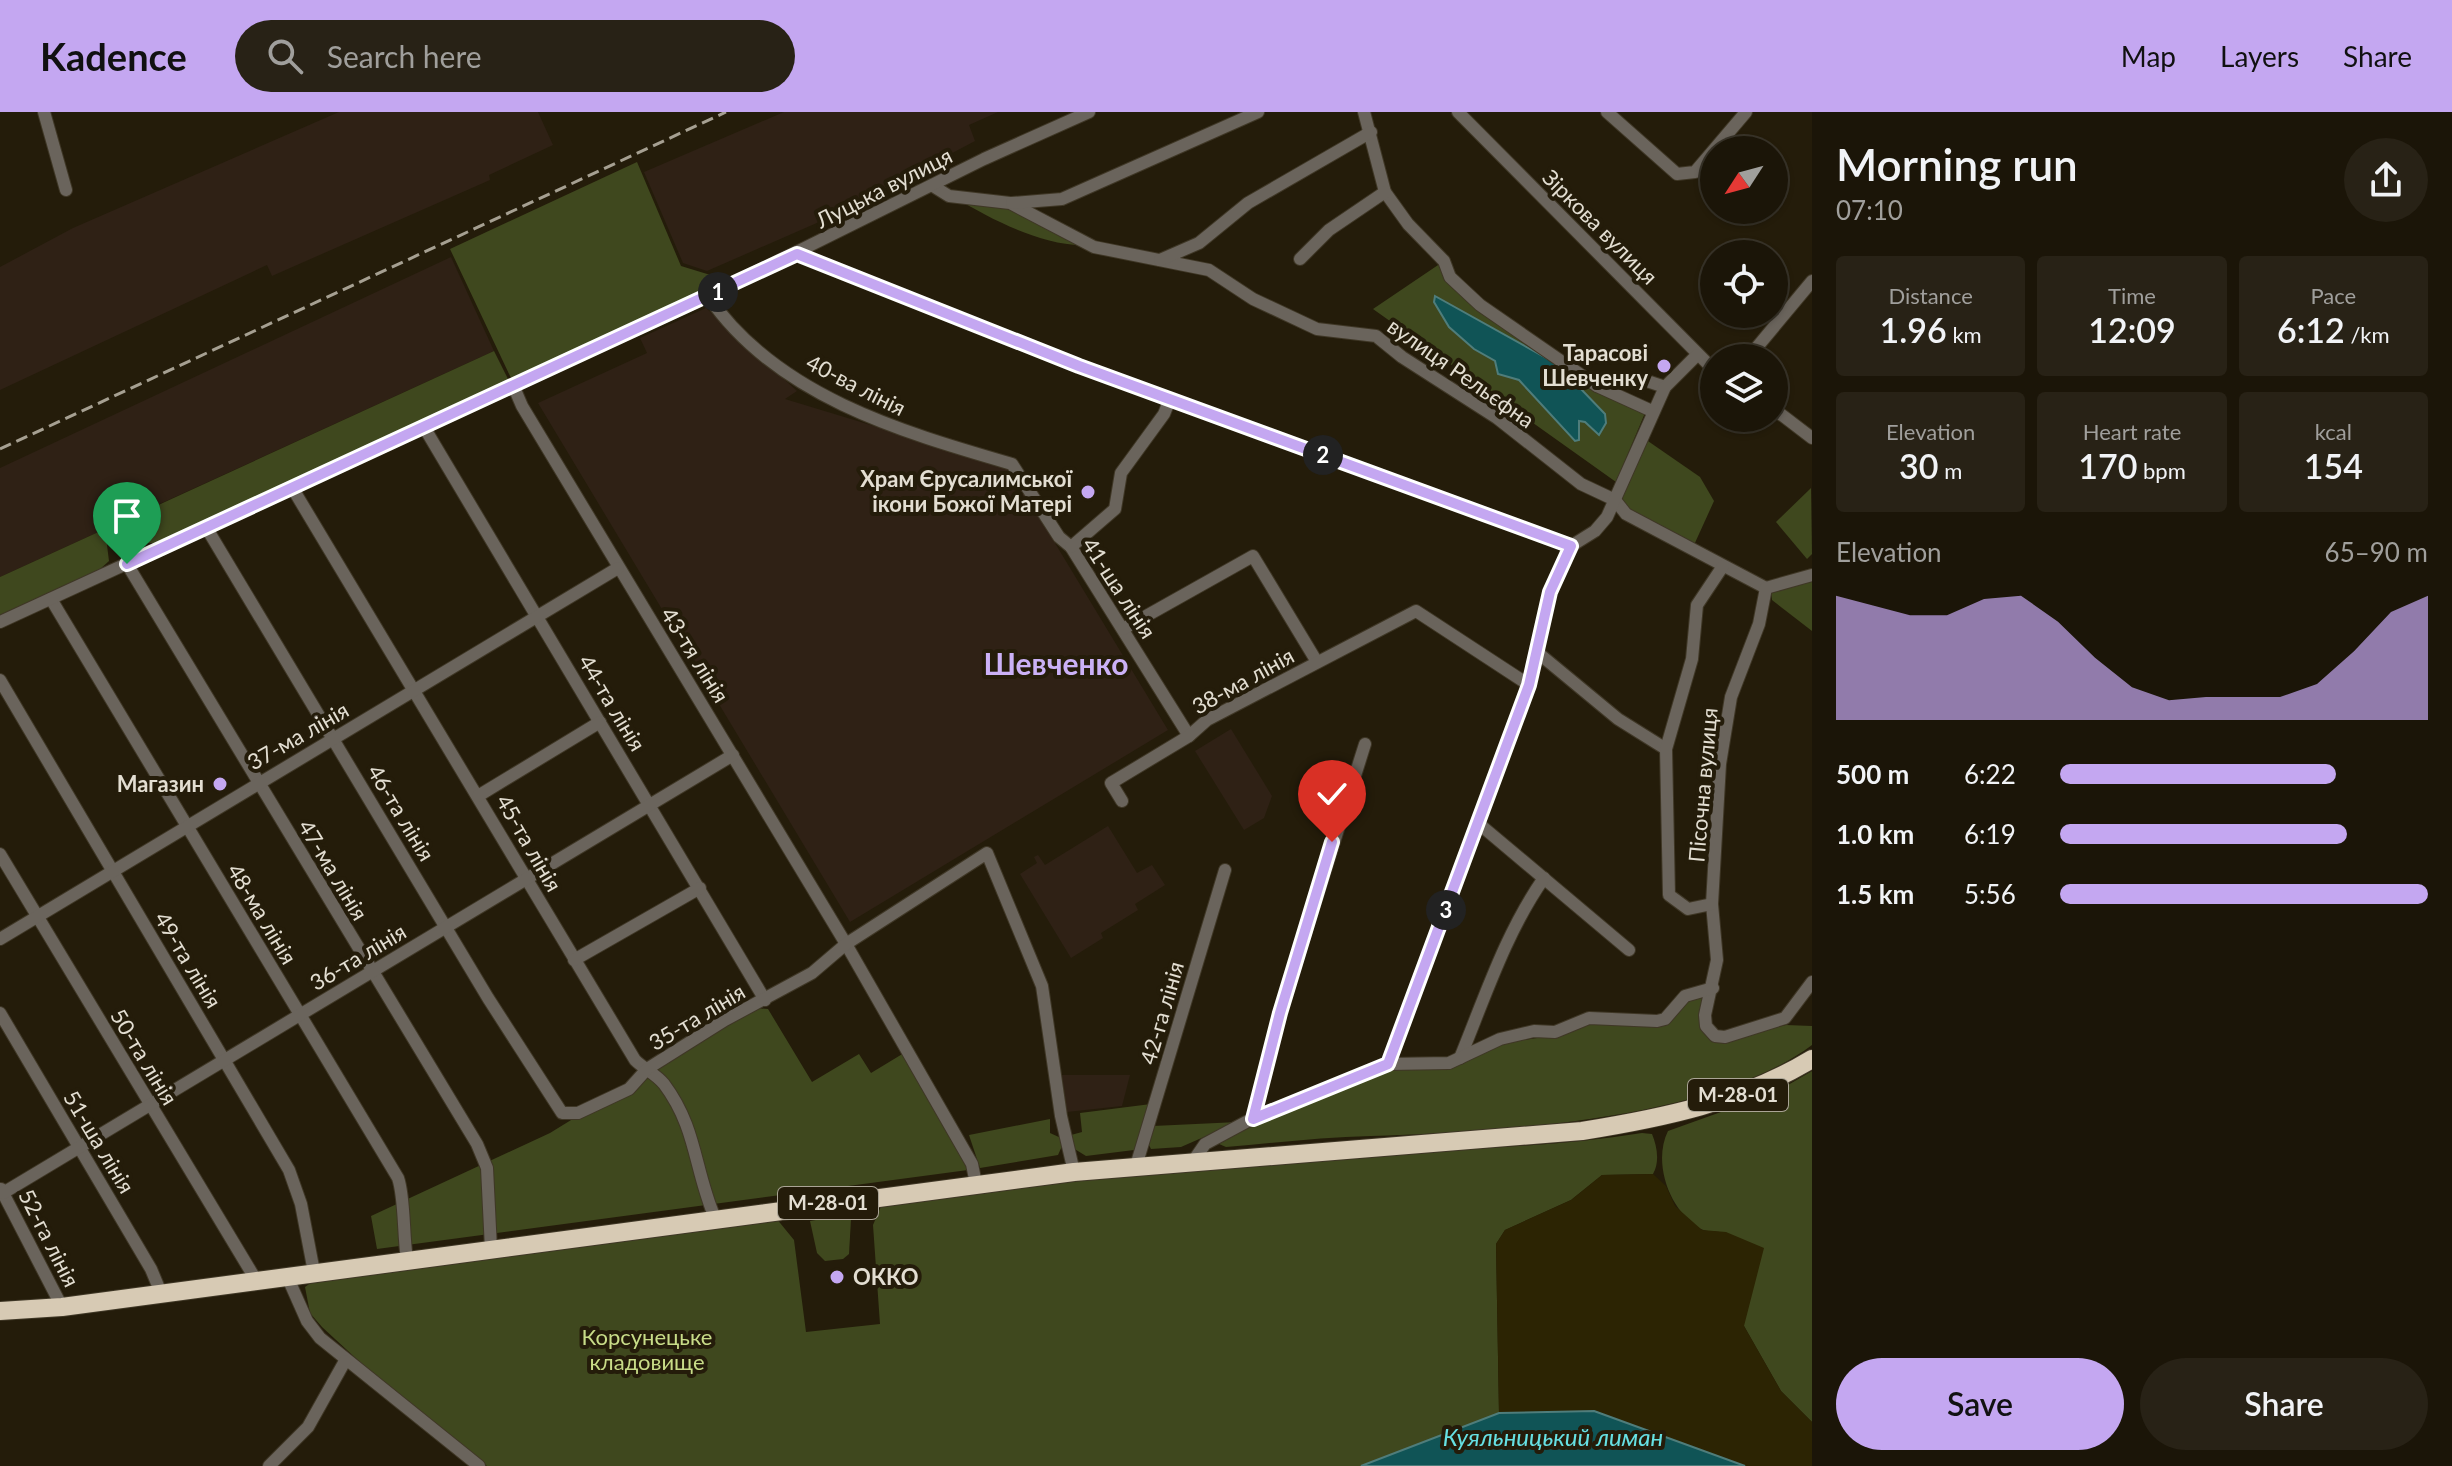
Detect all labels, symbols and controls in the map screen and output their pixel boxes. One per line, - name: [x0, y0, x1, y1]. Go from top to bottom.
- search box: [235, 20, 795, 92]
- text: Kadence: [40, 33, 187, 79]
- icon: search: [263, 34, 307, 78]
- text: Search here: [327, 38, 482, 74]
- text: Map: [2121, 39, 2176, 73]
- text: Layers: [2220, 39, 2299, 73]
- text: Share: [2343, 39, 2412, 73]
- north arrow: [1700, 136, 1788, 224]
- map controls: [1700, 136, 1788, 432]
- text: Morning run: [1836, 138, 2078, 190]
- button: share: [2344, 138, 2428, 222]
- street label: Луцька вулиця: [810, 142, 956, 234]
- street label: Зіркова вулиця: [1537, 164, 1663, 290]
- text: 07:10: [1836, 194, 1903, 226]
- button: locate: [1700, 240, 1788, 328]
- pin: 1: [698, 272, 738, 312]
- text: 1: [712, 278, 724, 305]
- text: Distance: [1888, 282, 1973, 309]
- text: Time: [2108, 282, 2156, 309]
- text: Pace: [2310, 282, 2356, 309]
- text: 1.96: [1880, 309, 1947, 350]
- text: 12:09: [2088, 309, 2176, 350]
- text: 6:12: [2277, 309, 2345, 350]
- street label: вулиця Рельєфна: [1383, 312, 1540, 433]
- text: km: [1947, 321, 1982, 348]
- text: /km: [2345, 321, 2390, 348]
- place label: Тарасові Шевченку: [1542, 339, 1648, 391]
- button: layers: [1700, 344, 1788, 432]
- street label: 40-ва лінія: [802, 348, 910, 421]
- marker: Тарасові Шевченку: [1655, 357, 1673, 375]
- text: Elevation: [1886, 418, 1975, 445]
- text: Heart rate: [2083, 418, 2181, 445]
- text: kcal: [2315, 418, 2352, 445]
- pin: 2: [1303, 435, 1343, 475]
- text: 2: [1317, 441, 1329, 468]
- text: 30: [1899, 445, 1939, 486]
- text: 170: [2078, 445, 2137, 486]
- text: 154: [2304, 445, 2363, 486]
- text: m: [1939, 457, 1962, 484]
- text: bpm: [2137, 457, 2186, 484]
- place label: Храм Єрусалимської ікони Божої Матері: [860, 465, 1073, 517]
- pin: [93, 482, 161, 564]
- marker: Храм Єрусалимської ікони Божої Матері: [1079, 483, 1097, 501]
- icon: arrive: [105, 494, 149, 538]
- street label: 41-ша лінія: [1077, 532, 1162, 643]
- text: Elevation: [1836, 536, 1942, 568]
- text: 65–90 m: [2325, 536, 2428, 568]
- street label: 43-тя лінія: [656, 602, 735, 707]
- street label: 38-ма лінія: [1187, 641, 1298, 720]
- district label: Шевченко: [983, 645, 1129, 681]
- street label: 44-та лінія: [573, 650, 652, 756]
- street label: 37-ма лінія: [242, 696, 353, 775]
- street label: Пісочна вулиця: [1682, 707, 1723, 863]
- text: 500 m: [1836, 758, 1909, 790]
- text: 6:22: [1964, 758, 2016, 790]
- street label: 46-та лінія: [362, 760, 441, 866]
- pin: [1298, 760, 1366, 842]
- place label: Магазин: [117, 770, 204, 797]
- icon: check: [1310, 772, 1354, 816]
- marker: Магазин: [211, 775, 229, 793]
- street label: 45-та лінія: [491, 789, 568, 896]
- street label: 47-ма лінія: [293, 815, 374, 925]
- text: 1.0 km: [1836, 818, 1914, 850]
- text: 6:19: [1964, 818, 2016, 850]
- street label: 48-ма лінія: [222, 859, 303, 969]
- text: 1.5 km: [1836, 878, 1914, 910]
- text: 5:56: [1964, 878, 2016, 910]
- pin: 3: [1426, 890, 1466, 930]
- text: 3: [1440, 896, 1452, 923]
- street label: 49-та лінія: [149, 907, 228, 1013]
- street label: 36-та лінія: [305, 917, 411, 996]
- street label: 42-га лінія: [1134, 958, 1189, 1067]
- street label: 35-та лінія: [644, 977, 750, 1056]
- street label: 50-та лінія: [105, 1004, 184, 1110]
- road number: М-28-01: [1688, 1079, 1788, 1111]
- street label: 51-ша лінія: [58, 1085, 141, 1198]
- street label: 52-га лінія: [13, 1184, 86, 1291]
- road number: М-28-01: [778, 1187, 878, 1219]
- place label: ОККО: [853, 1263, 919, 1290]
- marker: ОККО: [828, 1268, 846, 1286]
- park label: Корсунецьке кладовище: [582, 1323, 712, 1375]
- button: Save: [1836, 1358, 2124, 1450]
- button: Share: [2140, 1358, 2428, 1450]
- water label: Куяльницький лиман: [1443, 1422, 1663, 1451]

